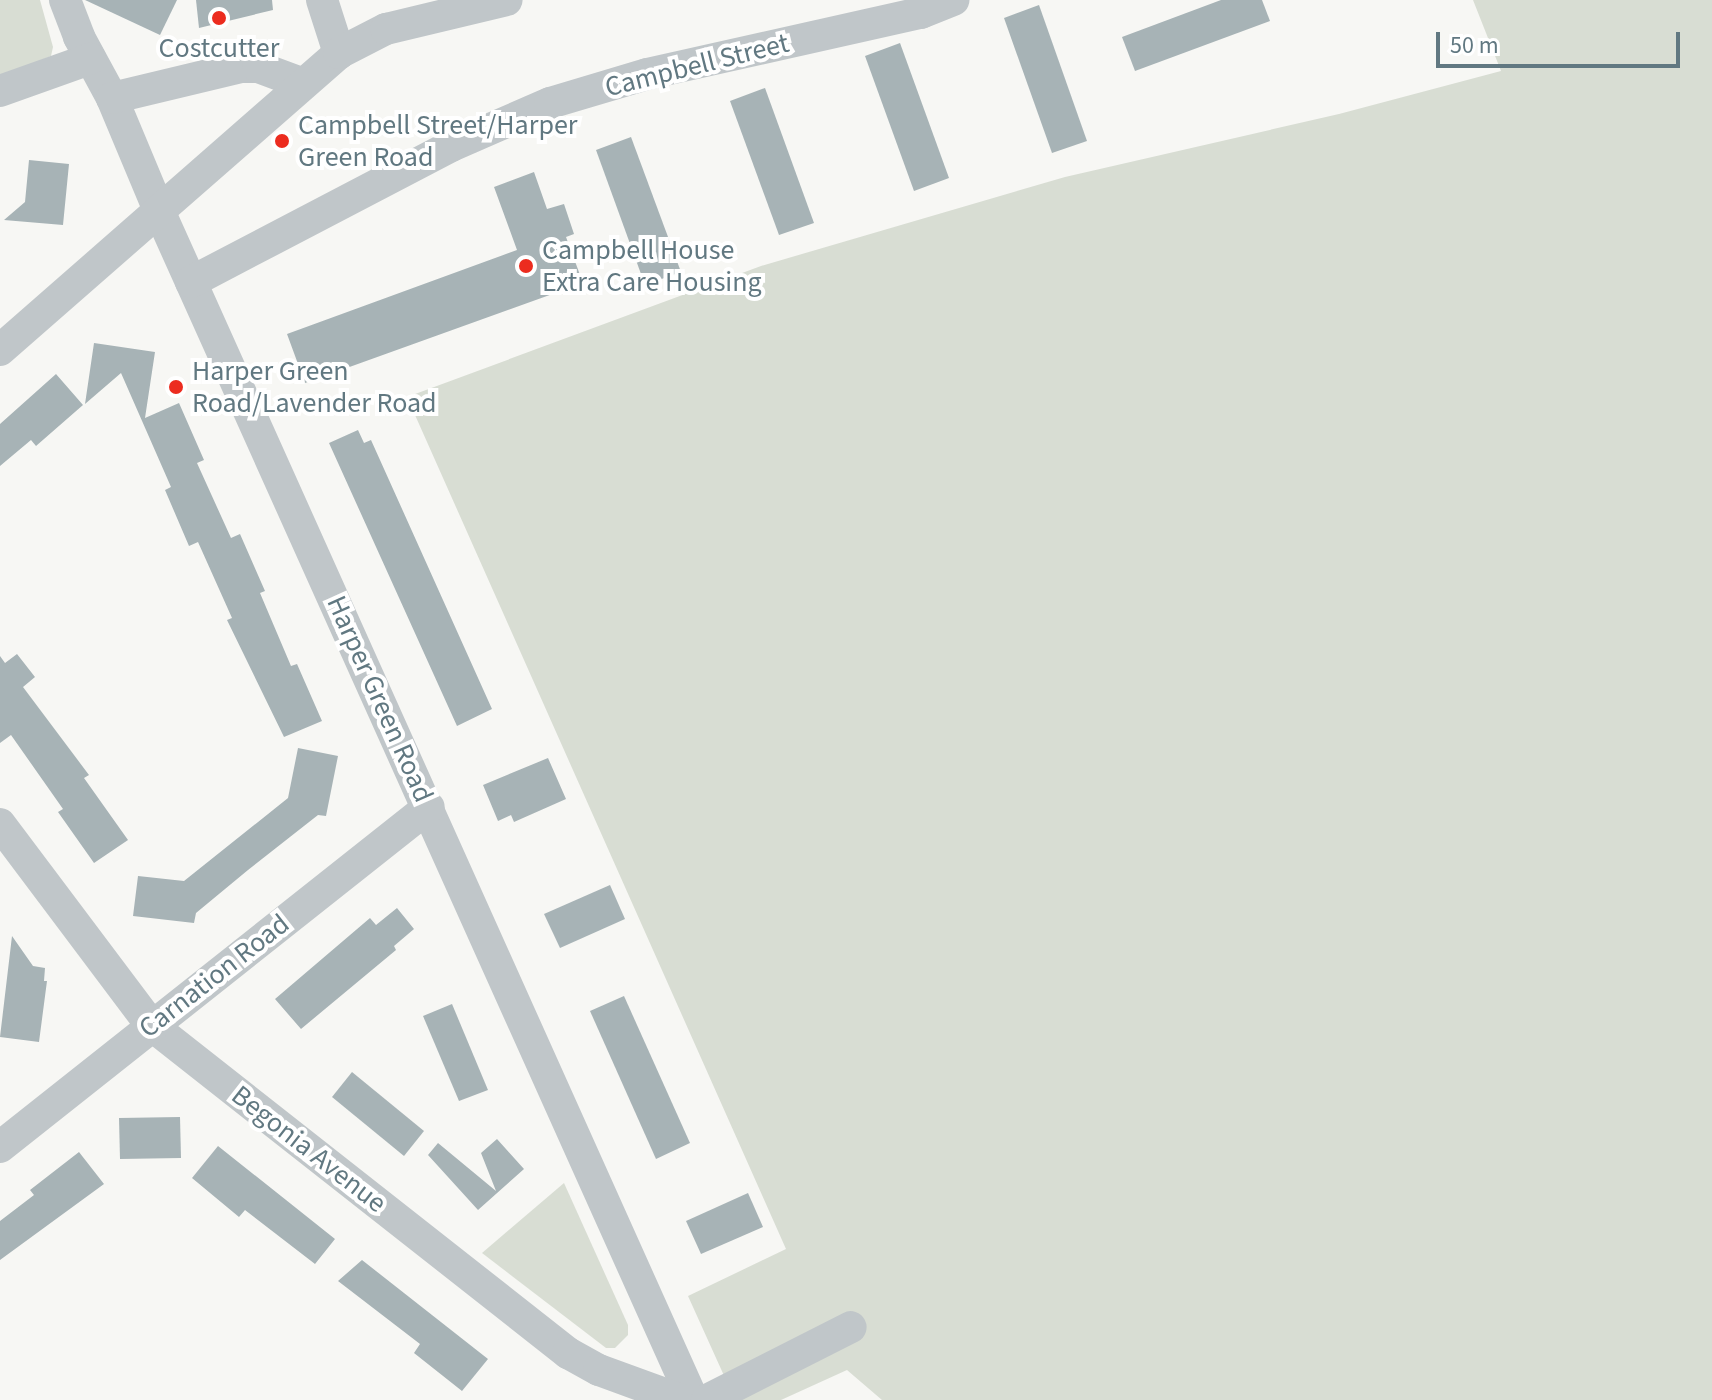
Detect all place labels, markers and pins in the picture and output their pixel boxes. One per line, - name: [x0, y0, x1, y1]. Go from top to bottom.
- marker: Costcutter: [210, 9, 228, 27]
- place label: Costcutter: [159, 31, 279, 65]
- place label: Campbell Street/Harper Green Road: [298, 108, 578, 174]
- marker: Campbell Street/Harper Green Road: [273, 132, 291, 150]
- place label: Campbell House Extra Care Housing: [542, 233, 762, 299]
- marker: Campbell House Extra Care Housing: [517, 257, 535, 275]
- place label: Harper Green Road/Lavender Road: [192, 354, 437, 420]
- marker: Harper Green Road/Lavender Road: [167, 378, 185, 396]

